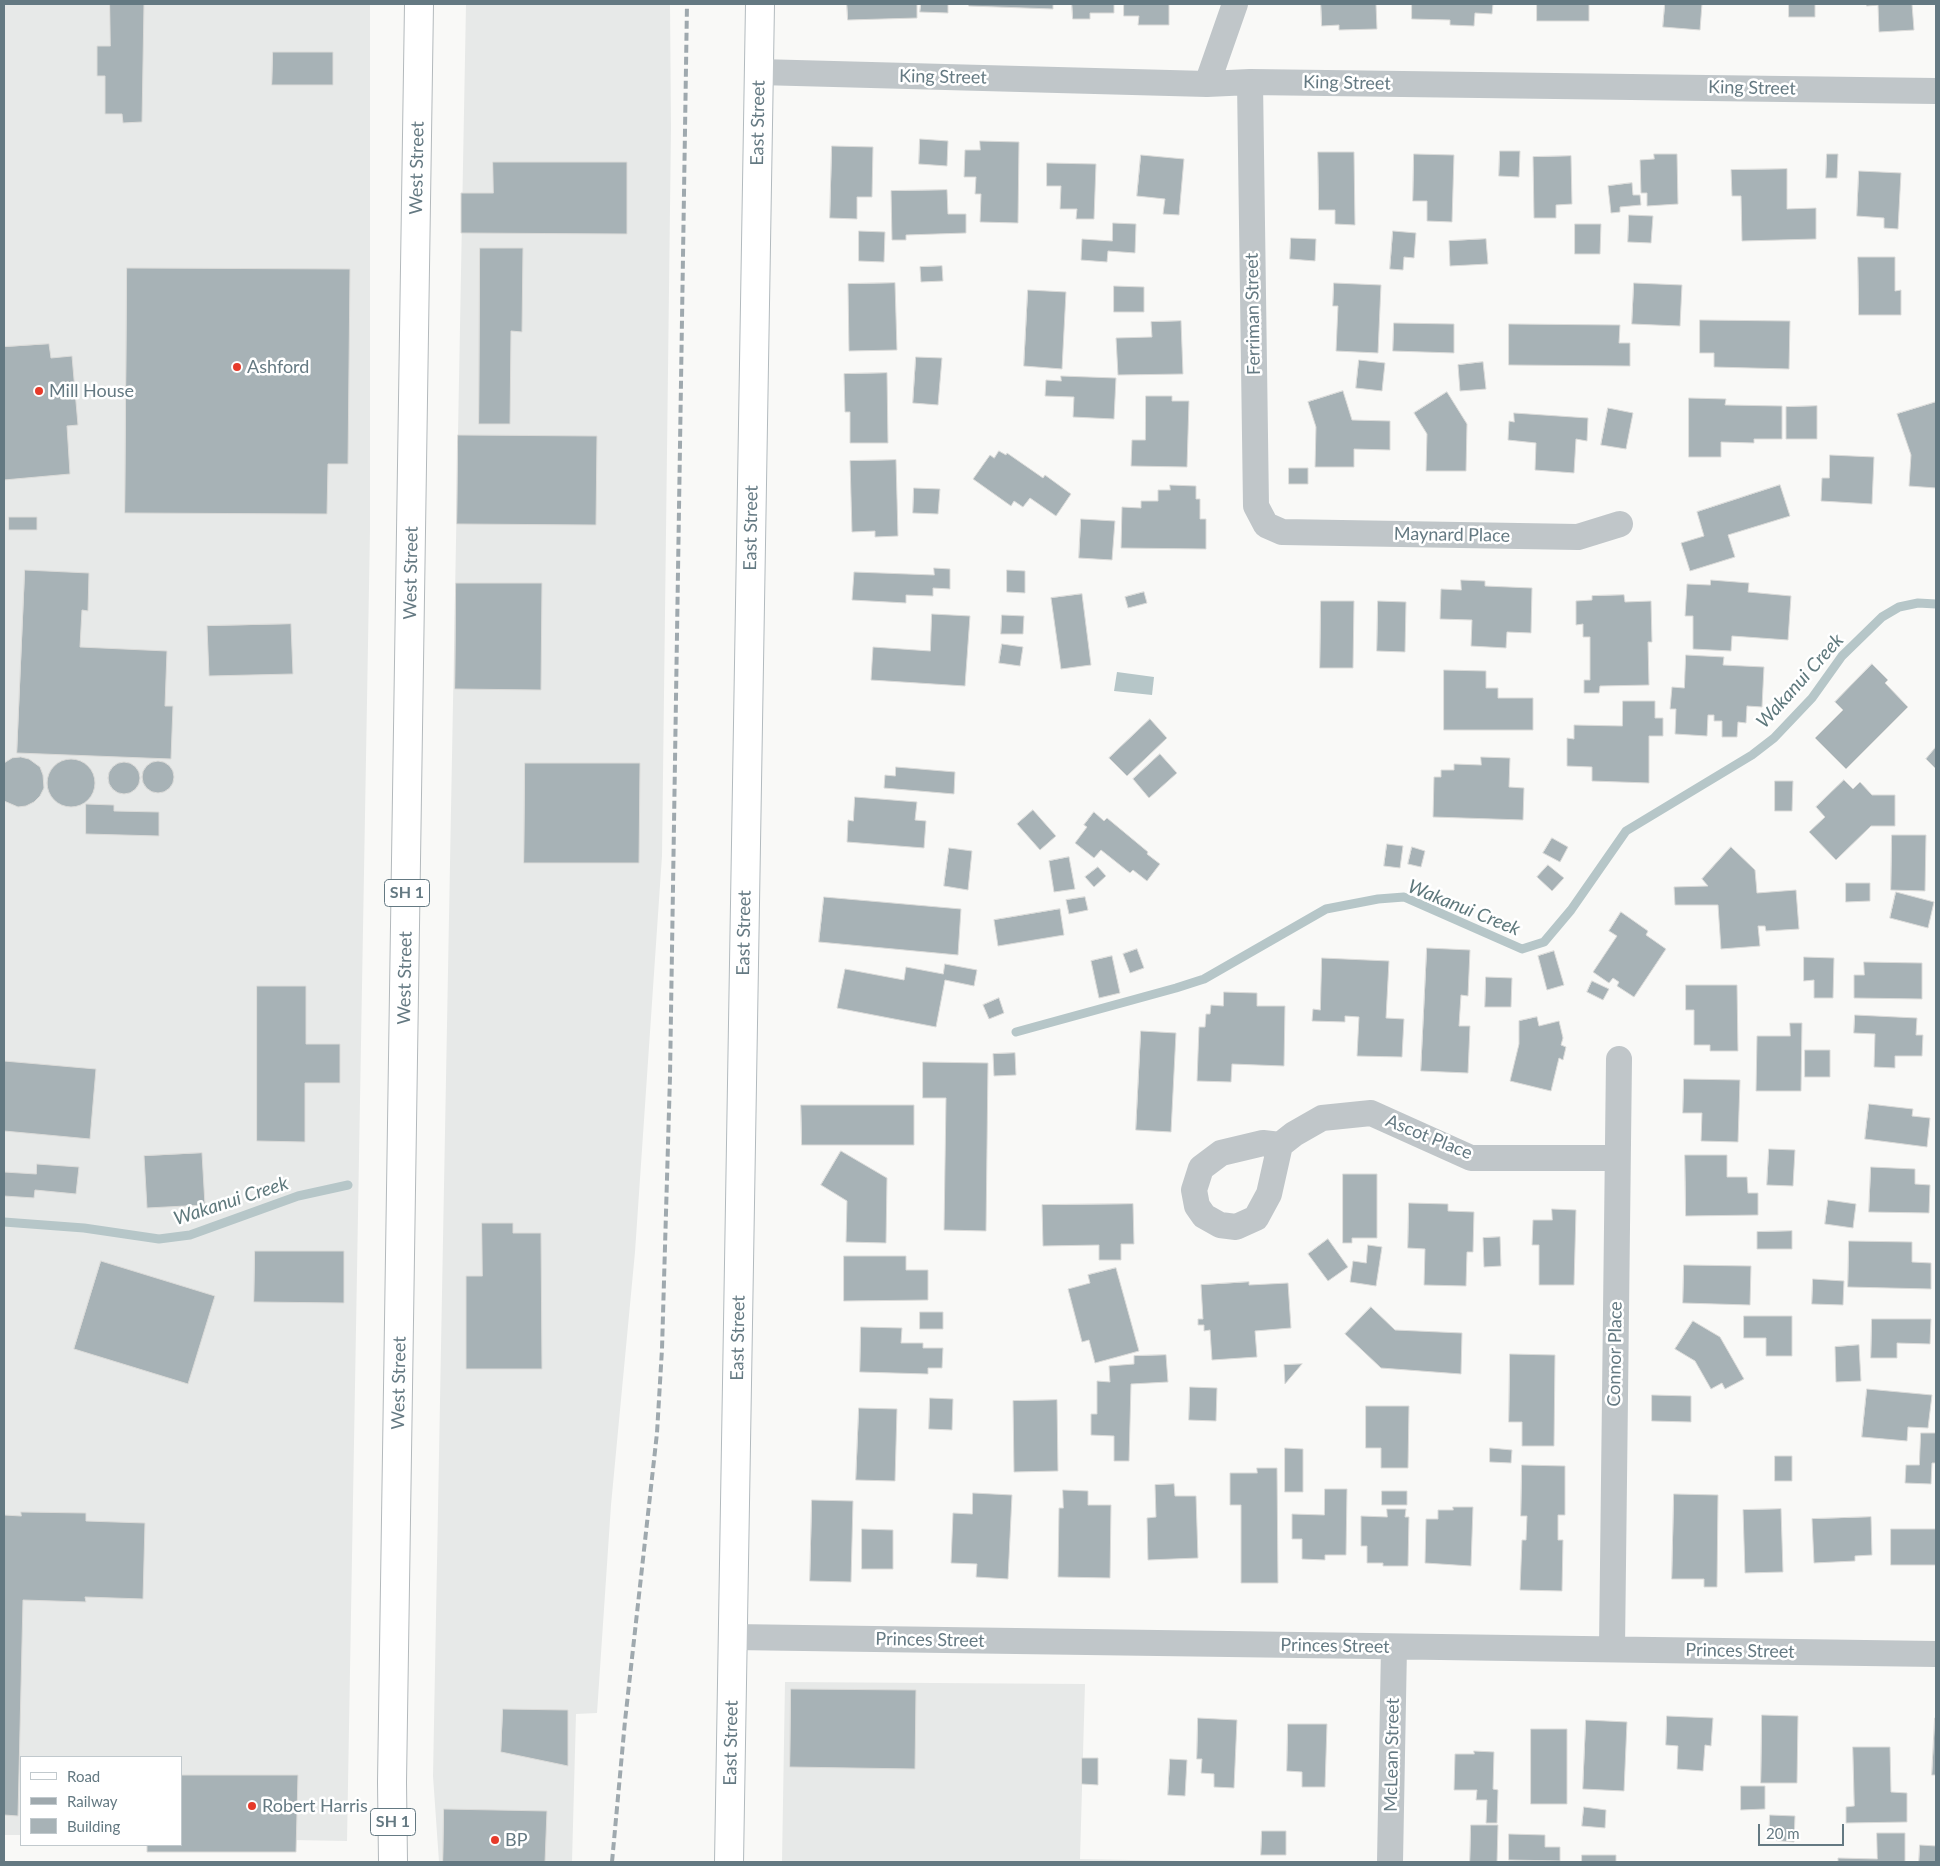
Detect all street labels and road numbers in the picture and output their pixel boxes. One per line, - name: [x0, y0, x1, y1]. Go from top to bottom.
- street label: King Street: [899, 65, 987, 89]
- street label: King Street: [1303, 71, 1391, 95]
- street label: King Street: [1708, 76, 1796, 100]
- street label: East Street: [746, 80, 770, 166]
- street label: West Street: [405, 121, 429, 215]
- street label: Ferriman Street: [1241, 253, 1265, 375]
- street label: East Street: [739, 485, 763, 571]
- street label: Maynard Place: [1394, 523, 1510, 547]
- street label: West Street: [399, 526, 423, 620]
- road number: SH 1: [384, 880, 430, 906]
- street label: East Street: [732, 890, 756, 976]
- street label: West Street: [393, 931, 417, 1025]
- street label: Ascot Place: [1383, 1110, 1475, 1164]
- street label: East Street: [726, 1295, 750, 1381]
- street label: Connor Place: [1603, 1301, 1627, 1407]
- street label: West Street: [387, 1336, 411, 1430]
- street label: Princes Street: [875, 1628, 985, 1652]
- street label: Princes Street: [1280, 1634, 1390, 1658]
- street label: Princes Street: [1685, 1639, 1795, 1663]
- street label: McLean Street: [1380, 1698, 1404, 1812]
- street label: East Street: [719, 1700, 743, 1786]
- road number: SH 1: [370, 1808, 416, 1835]

